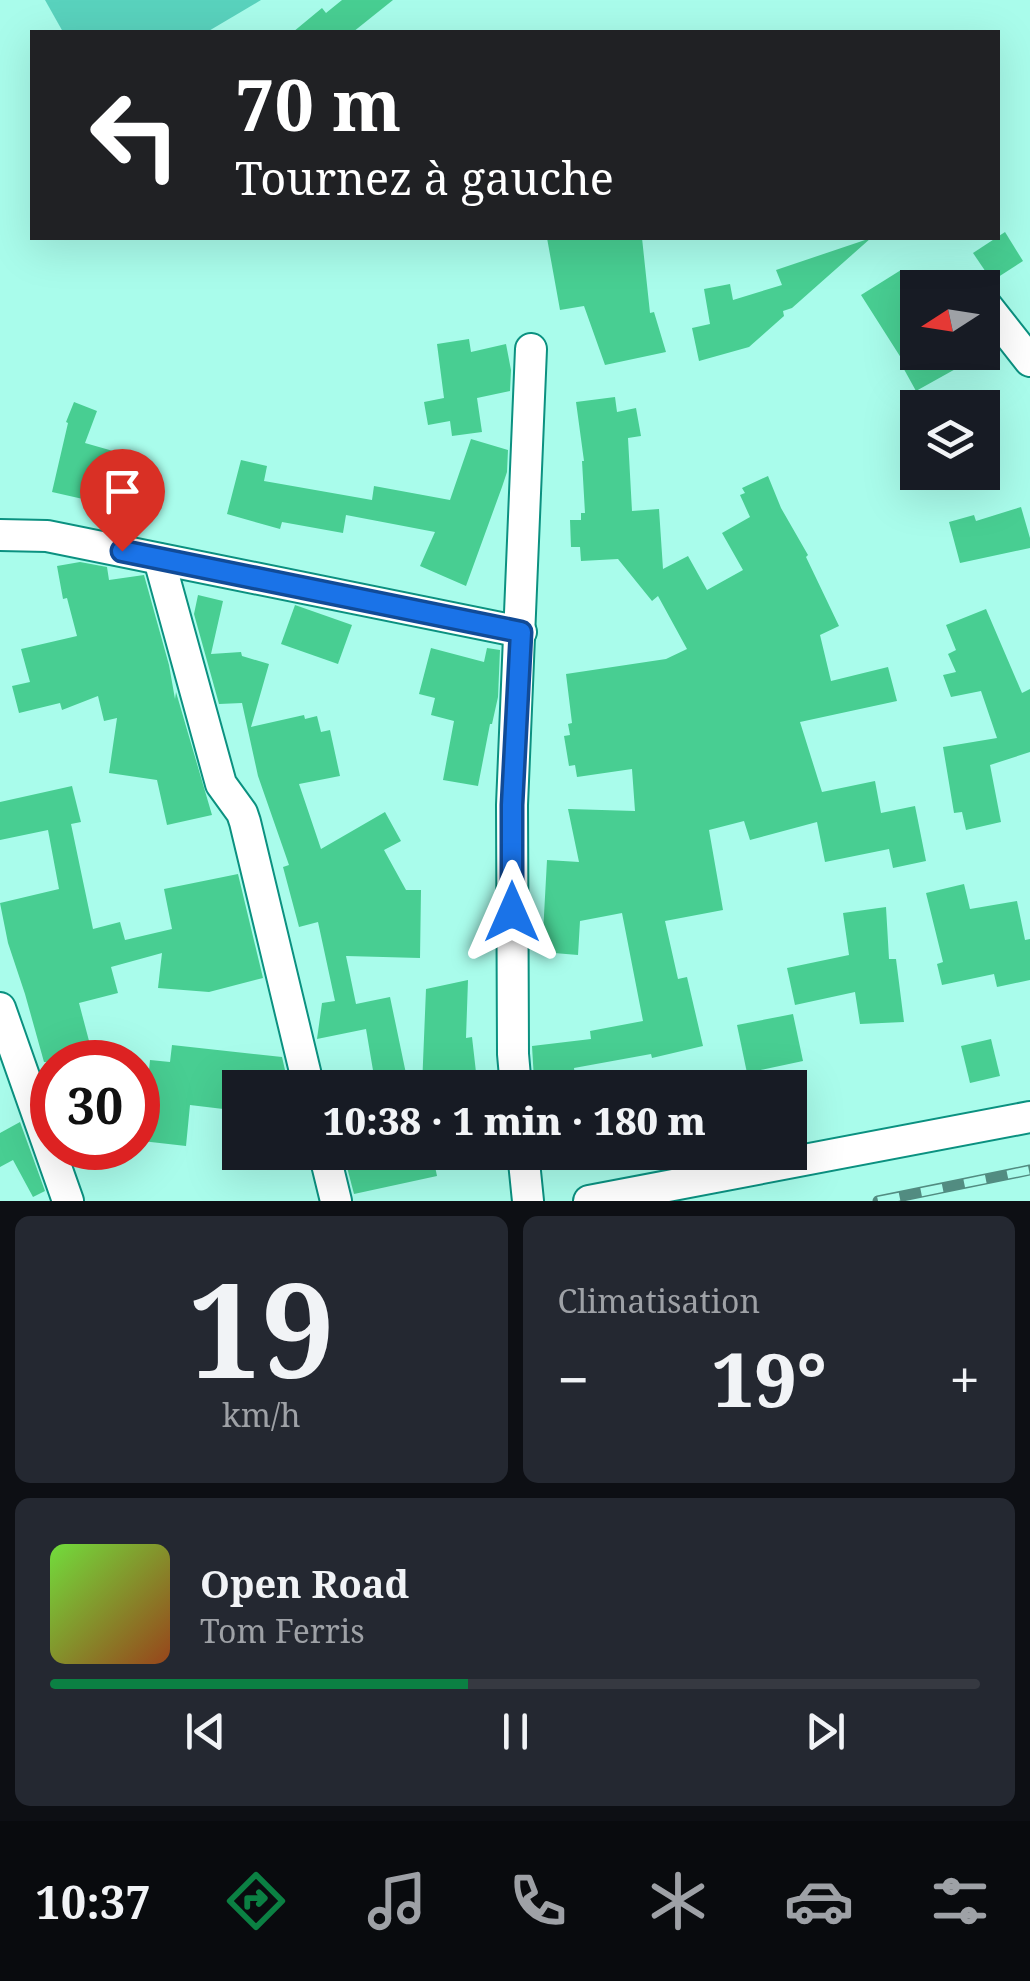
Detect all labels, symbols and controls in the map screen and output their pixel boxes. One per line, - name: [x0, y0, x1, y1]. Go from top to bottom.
- text: 70 m: [235, 56, 401, 152]
- icon: left: [70, 70, 200, 200]
- text: Tournez à gauche: [235, 147, 614, 208]
- north arrow: [900, 270, 1000, 370]
- map controls: [900, 270, 1000, 490]
- button: layers: [900, 390, 1000, 490]
- pin: [80, 449, 165, 552]
- icon: arrive: [95, 464, 150, 519]
- position arrow: [460, 860, 564, 964]
- speed limit sign: 30: [30, 1040, 160, 1170]
- text: 10:38 · 1 min · 180 m: [323, 1094, 706, 1146]
- text: 19: [188, 1239, 335, 1416]
- text: Climatisation: [558, 1279, 760, 1322]
- text: 19°: [712, 1327, 827, 1429]
- text: −: [558, 1341, 589, 1416]
- text: +: [949, 1341, 980, 1416]
- text: km/h: [222, 1393, 301, 1436]
- text: Open Road: [200, 1557, 409, 1609]
- text: Tom Ferris: [200, 1609, 365, 1652]
- icon: previous: [178, 1704, 233, 1759]
- icon: pause: [488, 1704, 543, 1759]
- icon: next: [798, 1704, 853, 1759]
- icon: directions: [221, 1866, 291, 1936]
- icon: music: [362, 1866, 432, 1936]
- icon: phone: [503, 1866, 573, 1936]
- icon: climate: [643, 1866, 713, 1936]
- icon: car: [784, 1866, 854, 1936]
- icon: filters: [925, 1866, 995, 1936]
- text: 10:37: [35, 1871, 151, 1932]

